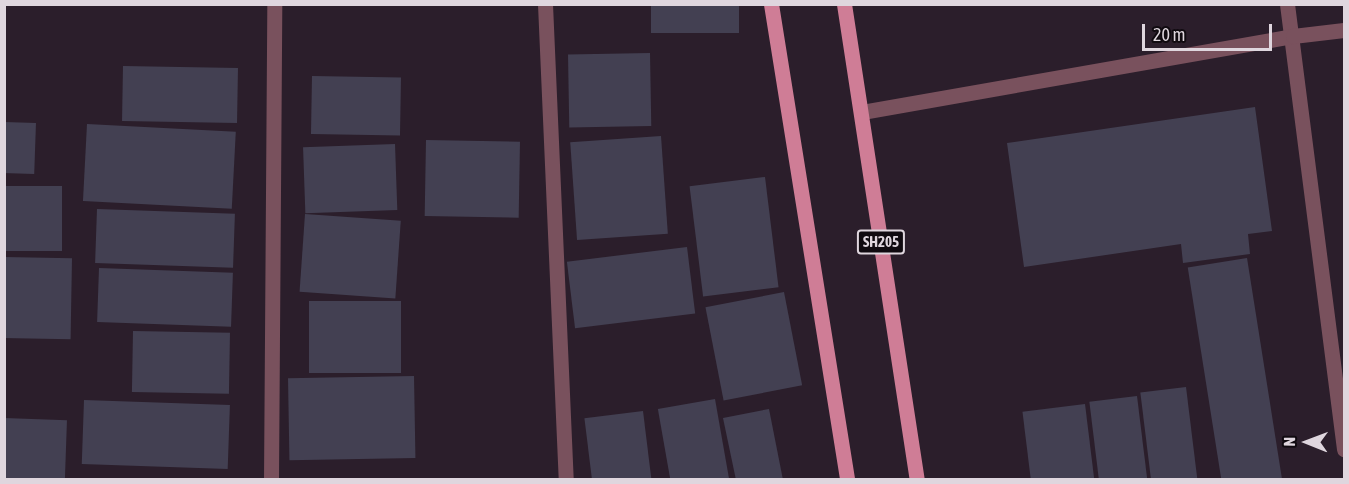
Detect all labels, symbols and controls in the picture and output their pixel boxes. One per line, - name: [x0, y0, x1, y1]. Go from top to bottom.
- scale bar: [1145, 12, 1276, 50]
- text: 20 m: [1153, 24, 1185, 45]
- road number: SH205: [856, 230, 906, 254]
- north arrow: [1277, 412, 1337, 472]
- text: N: [1280, 437, 1298, 447]

